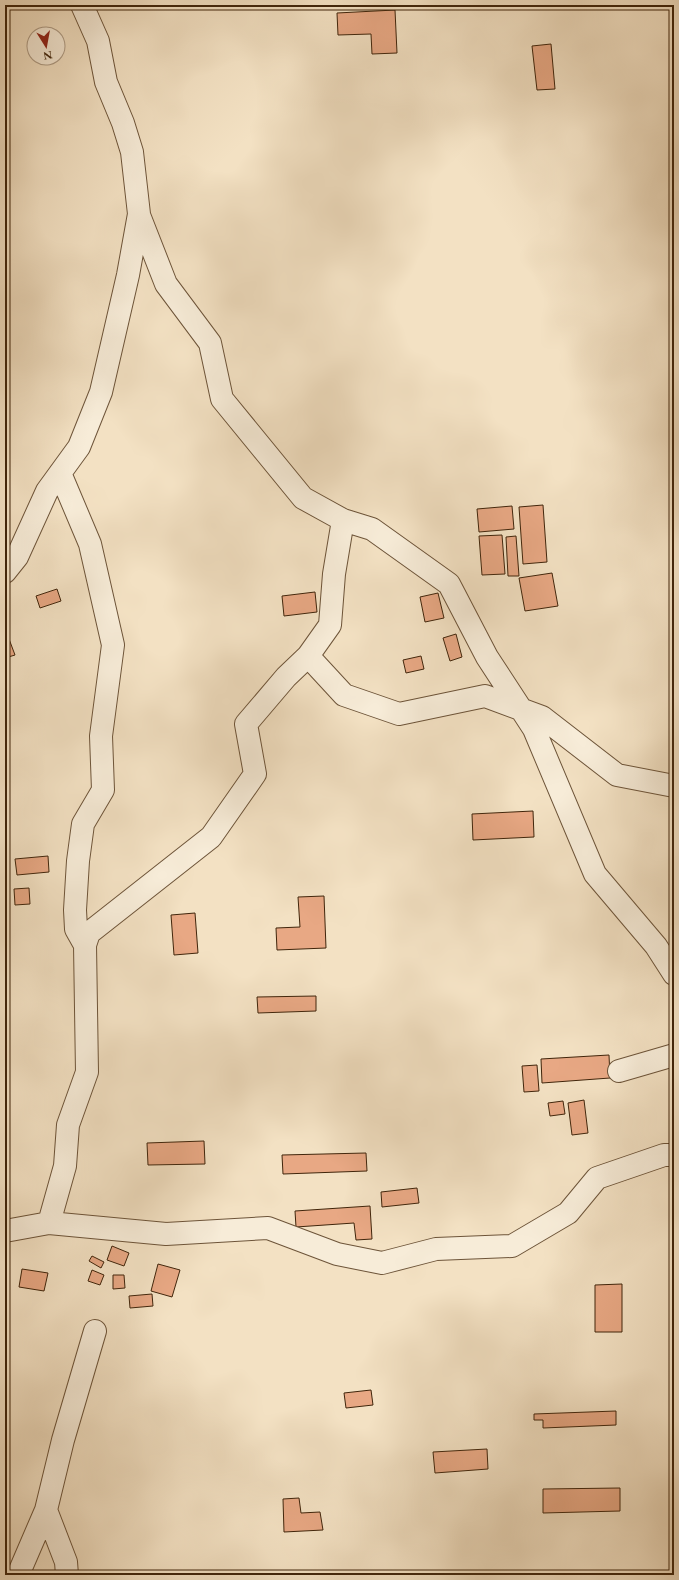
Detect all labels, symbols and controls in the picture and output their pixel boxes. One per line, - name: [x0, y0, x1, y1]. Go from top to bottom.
- north arrow: [26, 26, 66, 66]
- text: N: [42, 48, 54, 64]

